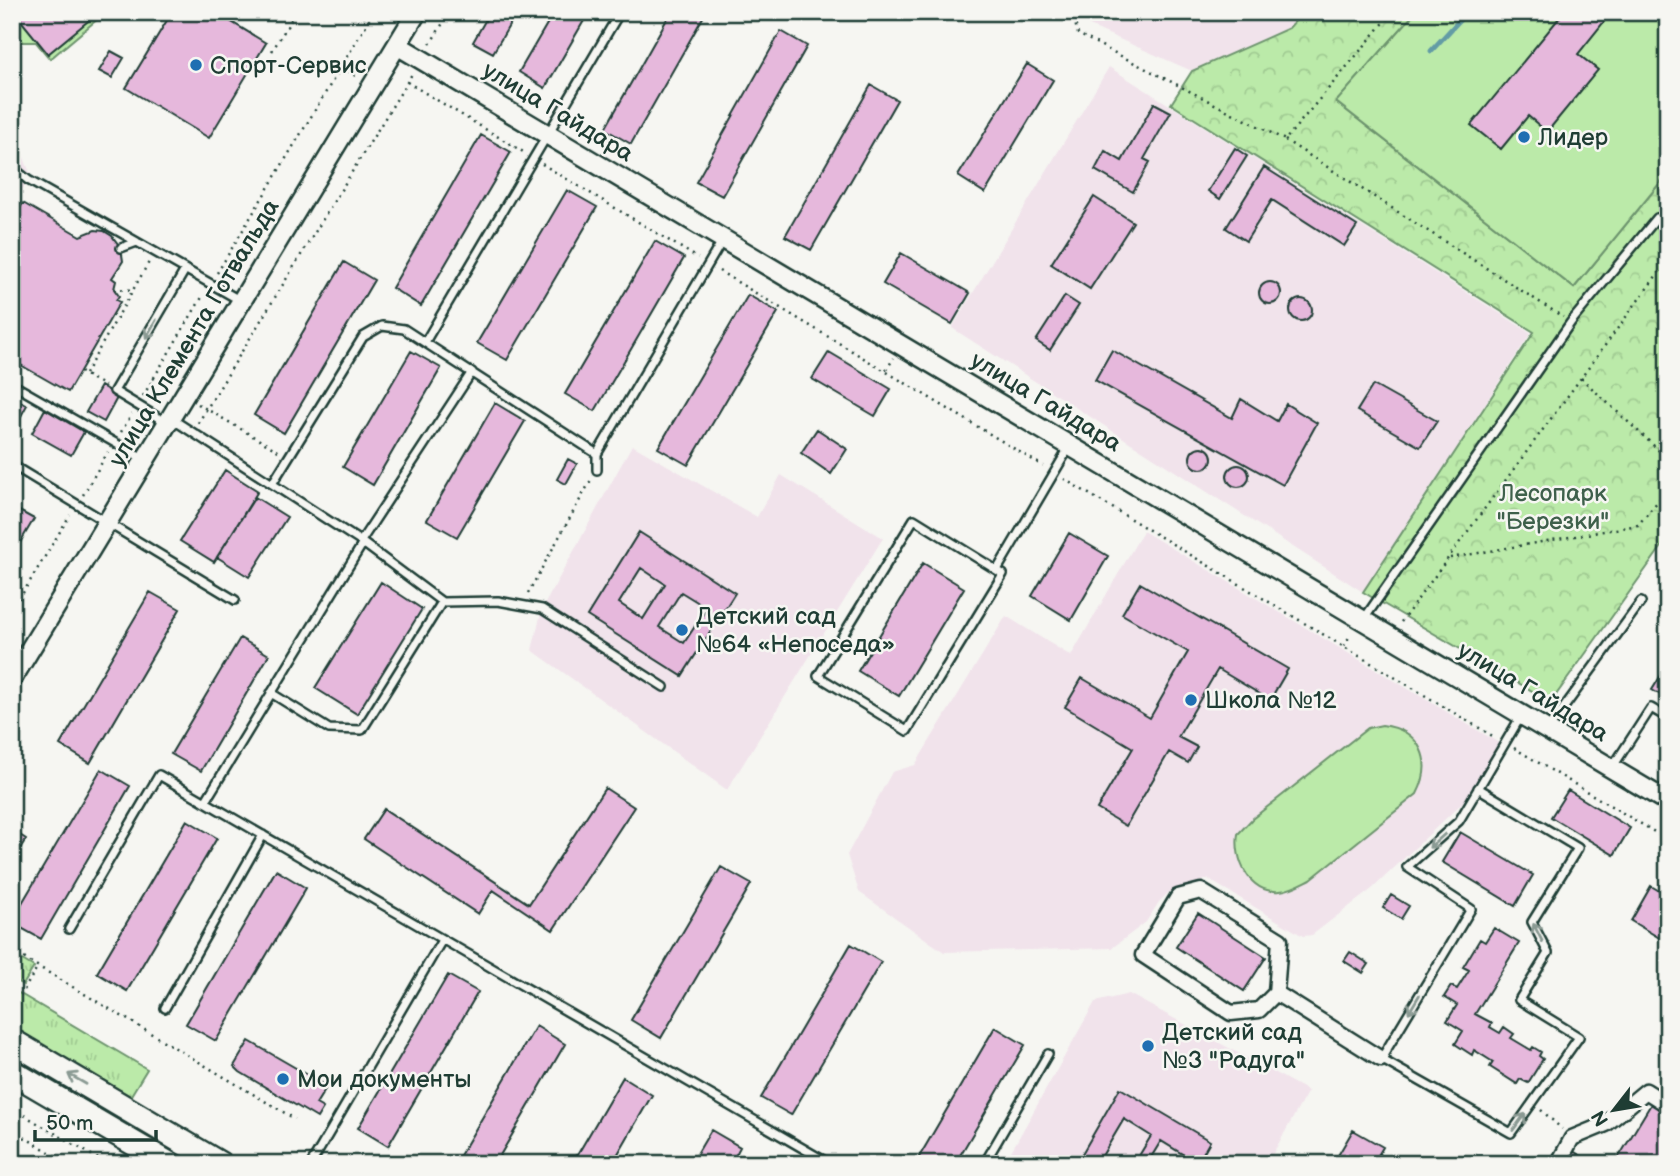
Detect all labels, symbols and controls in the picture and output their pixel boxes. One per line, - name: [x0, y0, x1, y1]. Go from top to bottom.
- place label: Спорт-Сервис: [210, 51, 367, 80]
- street label: улица Гайдара: [477, 56, 639, 168]
- marker: Спорт-Сервис: [188, 57, 204, 73]
- place label: Лидер: [1537, 123, 1609, 152]
- marker: Лидер: [1516, 129, 1532, 145]
- street label: улица Клемента Готвальда: [103, 194, 285, 472]
- one-way arrow: [144, 318, 158, 338]
- street label: улица Гайдара: [965, 346, 1127, 458]
- park label: Лесопарк "Березки": [1497, 479, 1609, 536]
- place label: Детский сад №64 «Непоседа»: [696, 602, 895, 659]
- marker: Детский сад №64 «Непоседа»: [674, 622, 690, 638]
- street label: улица Гайдара: [1452, 636, 1614, 748]
- place label: Школа №12: [1205, 686, 1336, 715]
- marker: Школа №12: [1183, 692, 1199, 708]
- one-way arrow: [1429, 832, 1446, 849]
- one-way arrow: [1530, 923, 1544, 944]
- one-way arrow: [1407, 994, 1421, 1014]
- place label: Детский сад №3 "Радуга": [1162, 1018, 1305, 1075]
- marker: Детский сад №3 "Радуга": [1140, 1038, 1156, 1054]
- place label: Мои документы: [297, 1065, 472, 1094]
- marker: Мои документы: [275, 1071, 291, 1087]
- one-way arrow: [67, 1072, 87, 1086]
- north arrow: [1578, 1074, 1648, 1144]
- scale bar: [35, 1099, 156, 1143]
- text: N: [1587, 1106, 1614, 1130]
- text: 50 m: [46, 1111, 93, 1136]
- one-way arrow: [1511, 1113, 1526, 1132]

